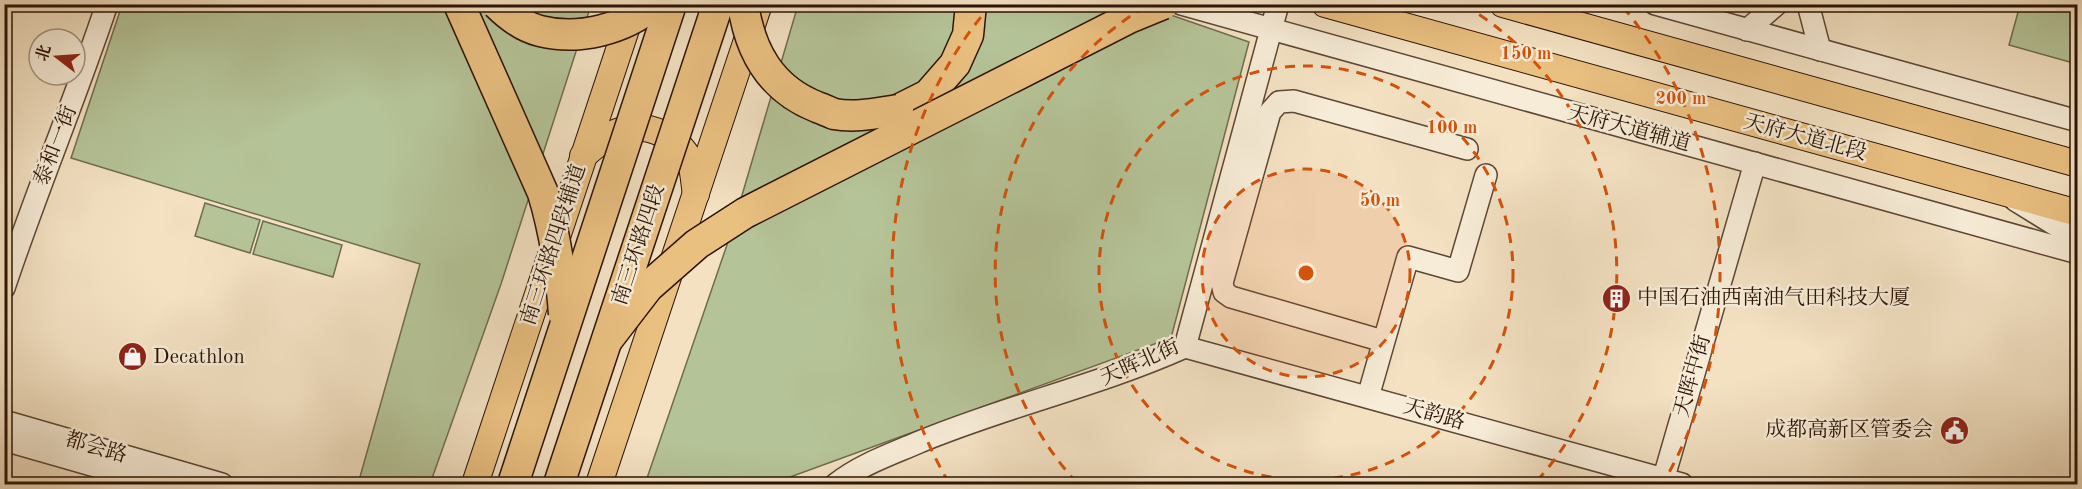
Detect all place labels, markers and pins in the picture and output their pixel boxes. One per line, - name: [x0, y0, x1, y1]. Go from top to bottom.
- centre of rings: [1296, 263, 1316, 283]
- building icon: 中国石油西南油气田科技大厦: [1600, 282, 1632, 314]
- place label: 中国石油西南油气田科技大厦: [1637, 286, 1910, 309]
- shop icon: Decathlon: [116, 341, 148, 373]
- place label: Decathlon: [153, 347, 245, 368]
- public building icon: 成都高新区管委会: [1938, 414, 1970, 446]
- place label: 成都高新区管委会: [1765, 418, 1933, 441]

